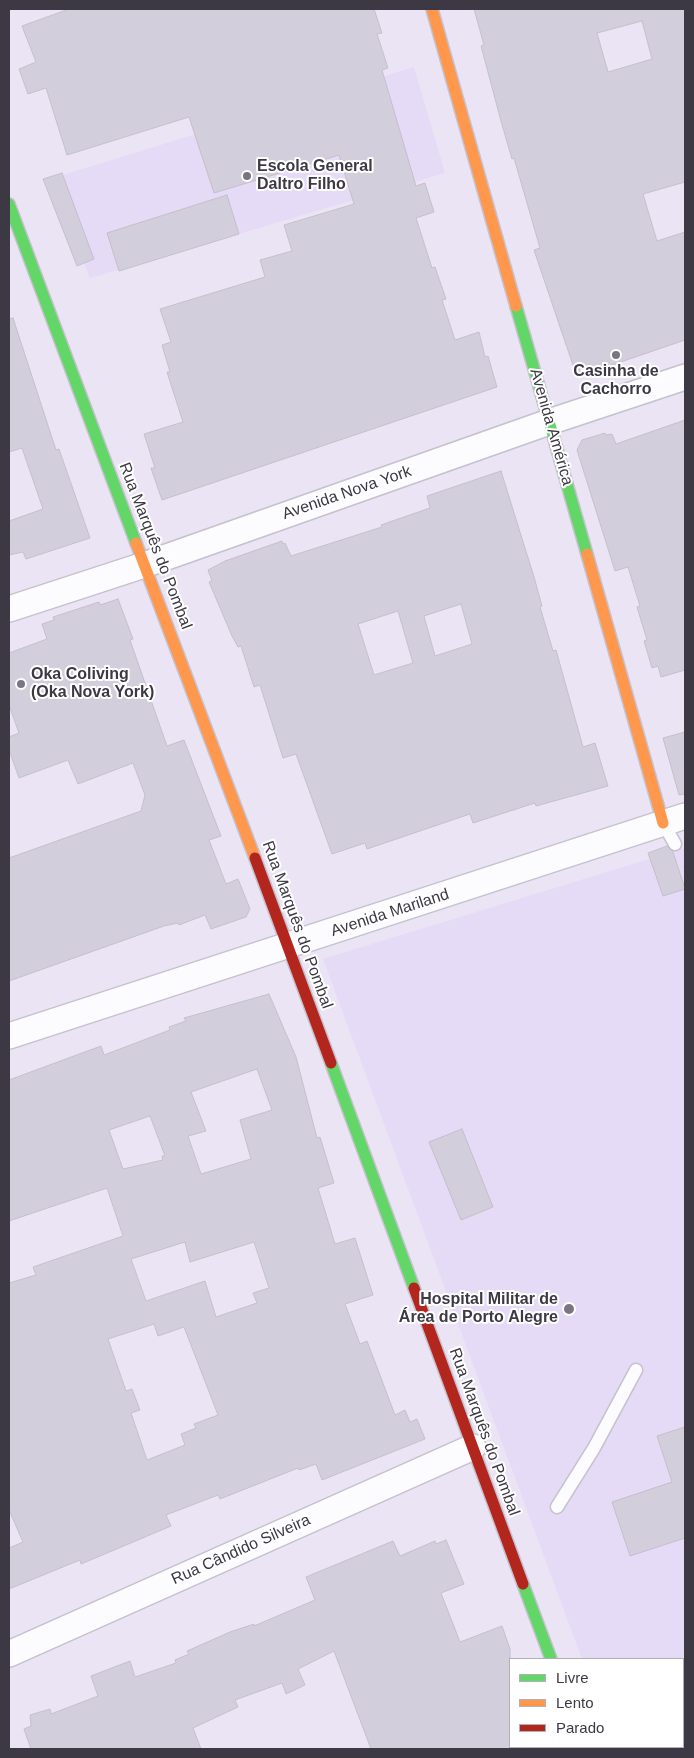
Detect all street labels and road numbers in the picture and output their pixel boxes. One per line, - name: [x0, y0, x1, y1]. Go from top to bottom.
- street label: Avenida América: [525, 366, 577, 488]
- street label: Rua Marquês do Pombal: [114, 460, 196, 632]
- street label: Avenida Nova York: [280, 462, 414, 524]
- street label: Rua Marquês do Pombal: [258, 839, 336, 1011]
- street label: Avenida Mariland: [328, 885, 452, 941]
- street label: Rua Marquês do Pombal: [445, 1346, 523, 1518]
- street label: Rua Cândido Silveira: [168, 1511, 314, 1589]

